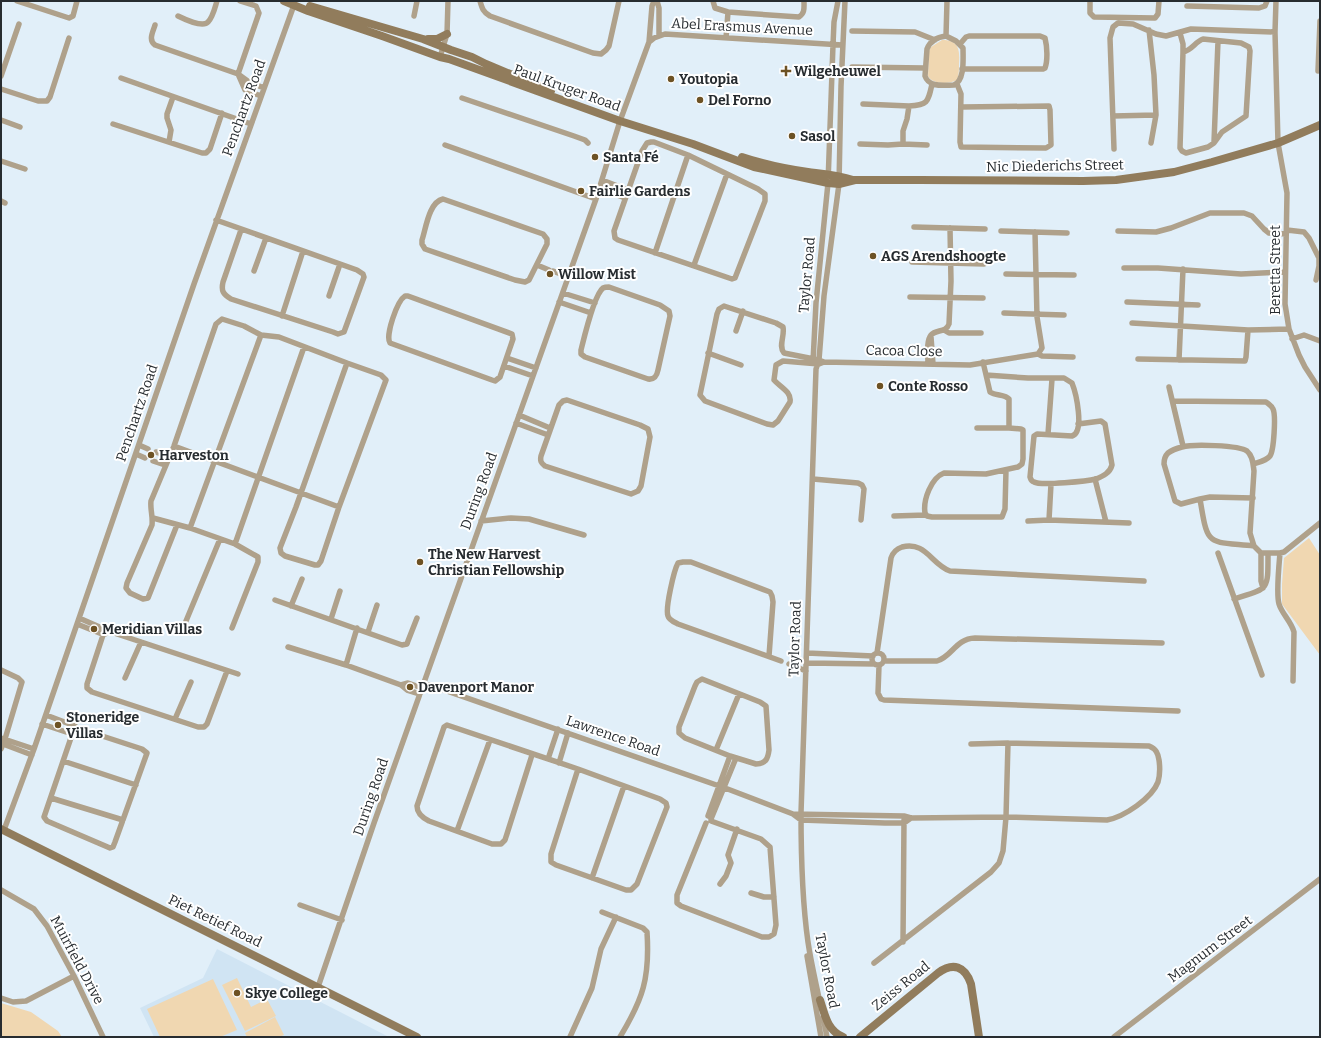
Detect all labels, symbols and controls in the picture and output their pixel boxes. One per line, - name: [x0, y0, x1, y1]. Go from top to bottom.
- street label: Abel Erasmus Avenue: [671, 15, 813, 39]
- street label: Penchartz Road: [219, 57, 269, 159]
- street label: Paul Kruger Road: [511, 61, 623, 115]
- place label: Wilgeheuwel: [794, 63, 881, 80]
- marker: Wilgeheuwel: [781, 66, 791, 76]
- place label: Youtopia: [679, 71, 738, 88]
- marker: Youtopia: [666, 74, 676, 84]
- place label: Del Forno: [708, 92, 771, 109]
- marker: Del Forno: [695, 95, 705, 105]
- place label: Sasol: [800, 128, 836, 145]
- marker: Sasol: [787, 131, 797, 141]
- place label: Santa Fé: [603, 149, 659, 166]
- marker: Santa Fé: [590, 152, 600, 162]
- street label: Nic Diederichs Street: [986, 156, 1124, 176]
- place label: Fairlie Gardens: [589, 183, 690, 200]
- marker: Fairlie Gardens: [576, 186, 586, 196]
- street label: Beretta Street: [1267, 225, 1284, 315]
- street label: Taylor Road: [795, 236, 819, 314]
- place label: AGS Arendshoogte: [881, 248, 1006, 265]
- marker: AGS Arendshoogte: [868, 251, 878, 261]
- place label: Willow Mist: [558, 266, 637, 283]
- marker: Willow Mist: [545, 269, 555, 279]
- street label: Cacoa Close: [865, 342, 943, 360]
- street label: Penchartz Road: [112, 362, 162, 464]
- place label: Conte Rosso: [888, 378, 968, 395]
- marker: Conte Rosso: [875, 381, 885, 391]
- place label: Harveston: [159, 447, 229, 464]
- marker: Harveston: [146, 450, 156, 460]
- street label: During Road: [457, 450, 501, 532]
- place label: The New Harvest Christian Fellowship: [428, 546, 565, 579]
- marker: The New Harvest Christian Fellowship: [415, 557, 425, 567]
- street label: Taylor Road: [785, 601, 805, 677]
- place label: Meridian Villas: [102, 621, 202, 638]
- marker: Meridian Villas: [89, 624, 99, 634]
- place label: Davenport Manor: [418, 679, 535, 696]
- marker: Davenport Manor: [405, 682, 415, 692]
- place label: Stoneridge Villas: [66, 709, 140, 742]
- street label: Lawrence Road: [564, 712, 662, 760]
- marker: Stoneridge Villas: [53, 720, 63, 730]
- street label: During Road: [350, 756, 392, 838]
- street label: Piet Retief Road: [165, 891, 265, 951]
- street label: Magnum Street: [1165, 912, 1255, 986]
- street label: Muirfield Drive: [47, 913, 107, 1007]
- street label: Taylor Road: [811, 932, 843, 1010]
- street label: Zeiss Road: [869, 958, 933, 1014]
- place label: Skye College: [245, 985, 328, 1002]
- marker: Skye College: [232, 988, 242, 998]

